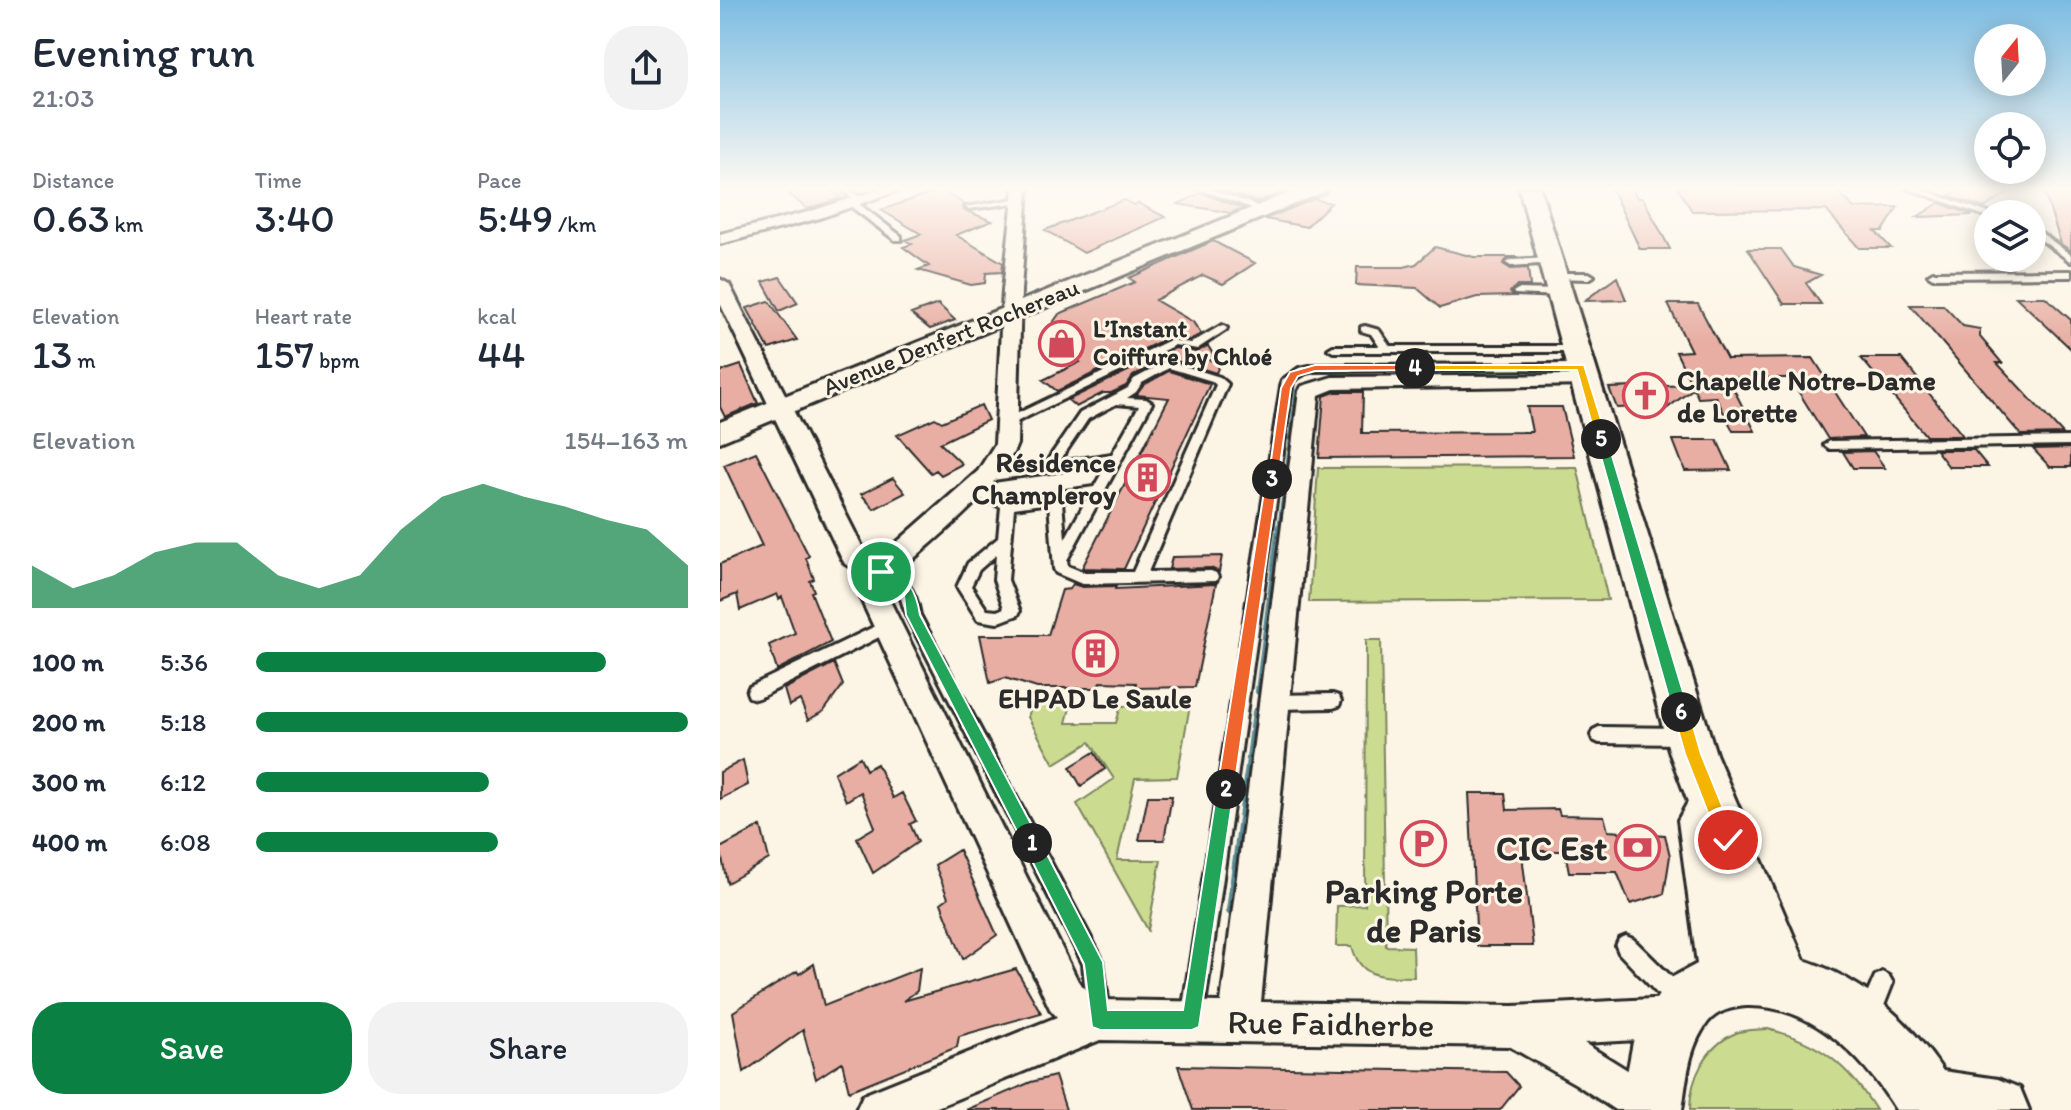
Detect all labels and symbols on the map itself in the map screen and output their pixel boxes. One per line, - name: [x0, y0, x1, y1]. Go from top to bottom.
- north arrow: [1974, 24, 2046, 96]
- street label: Avenue Denfert Rochereau: [819, 272, 1083, 401]
- place label: L’Instant Coiffure by Chloé: [1093, 314, 1272, 372]
- shop icon: L’Instant Coiffure by Chloé: [1038, 319, 1086, 367]
- pin: 4: [1395, 348, 1435, 388]
- place label: Chapelle Notre-Dame de Lorette: [1677, 363, 1936, 429]
- church icon: Chapelle Notre-Dame de Lorette: [1622, 372, 1670, 420]
- pin: 5: [1581, 419, 1621, 459]
- place label: Résidence Champleroy: [972, 445, 1117, 511]
- building icon: Résidence Champleroy: [1123, 454, 1171, 502]
- pin: 3: [1252, 459, 1292, 499]
- pin: [847, 538, 915, 606]
- building icon: EHPAD Le Saule: [1071, 630, 1119, 678]
- place label: EHPAD Le Saule: [998, 681, 1192, 715]
- pin: 6: [1661, 692, 1701, 732]
- pin: 2: [1206, 769, 1246, 809]
- pin: [1694, 806, 1762, 874]
- parking icon: Parking Porte de Paris: [1400, 819, 1448, 867]
- pin: 1: [1012, 823, 1052, 863]
- bank icon: CIC Est: [1614, 824, 1662, 872]
- place label: CIC Est: [1496, 828, 1607, 869]
- place label: Parking Porte de Paris: [1325, 871, 1523, 951]
- street label: Rue Faidherbe: [1227, 1001, 1435, 1046]

